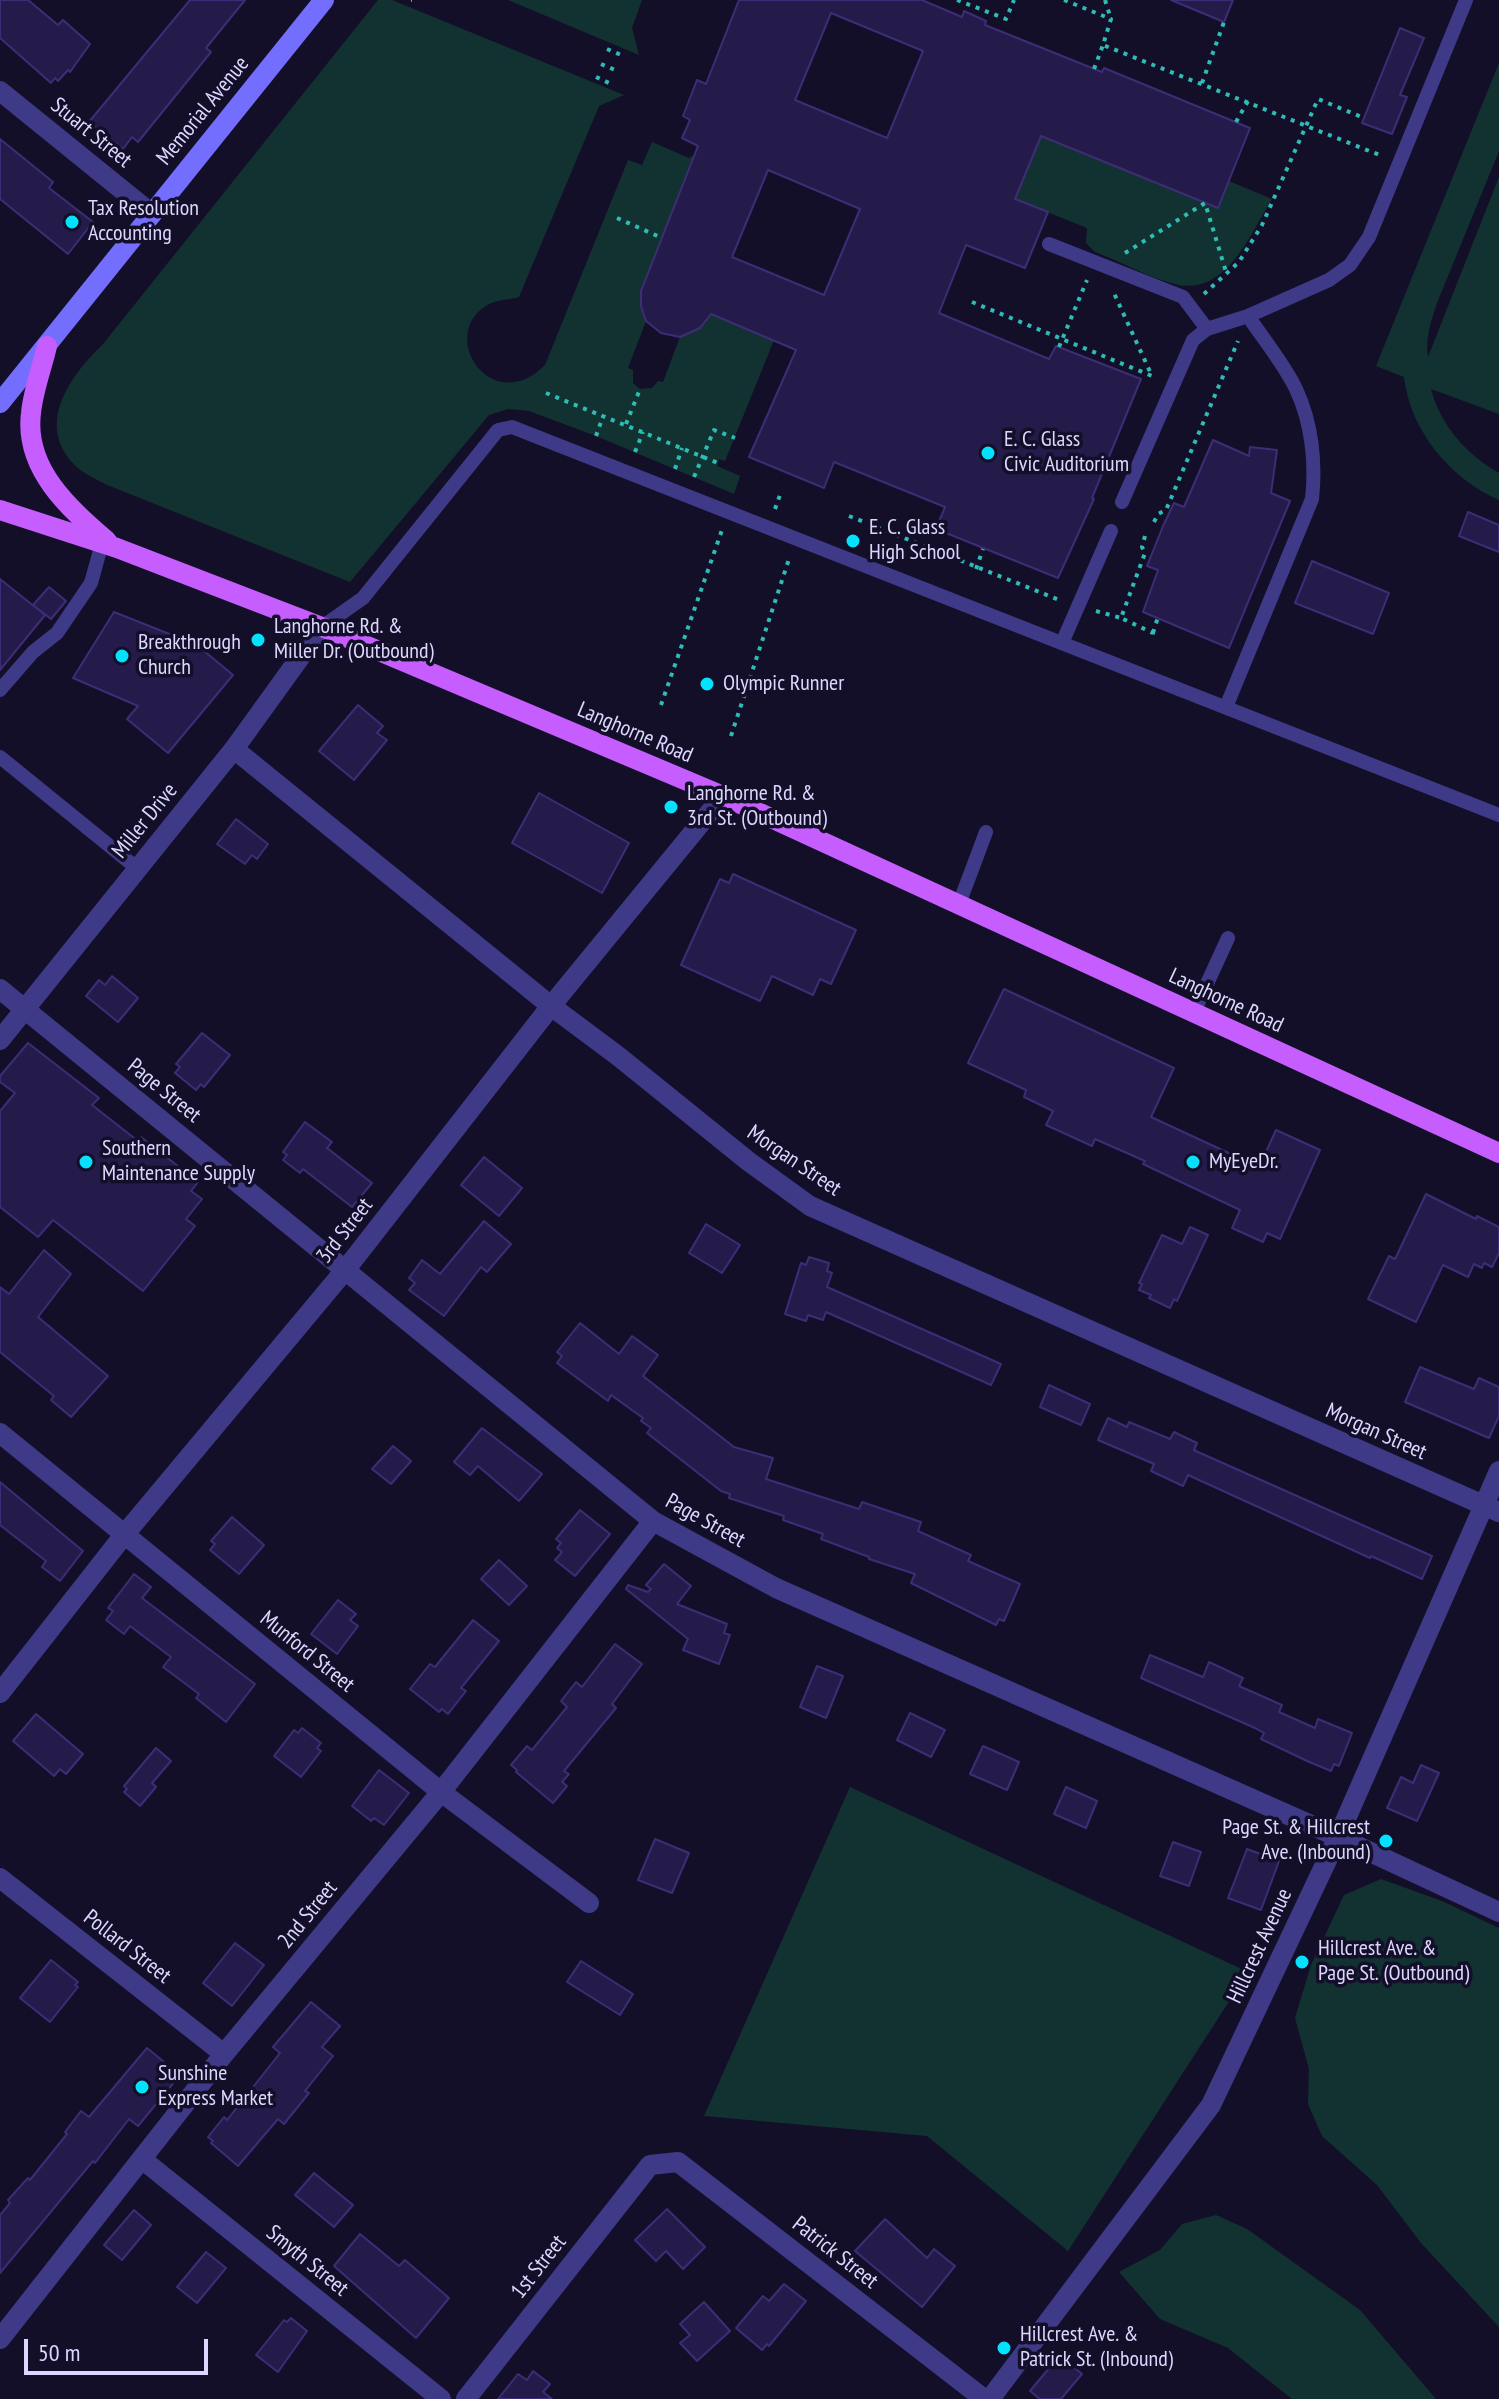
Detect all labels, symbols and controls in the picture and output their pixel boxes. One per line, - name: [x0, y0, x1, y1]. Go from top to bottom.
- street label: Memorial Avenue: [151, 51, 255, 171]
- street label: Stuart Street: [45, 92, 137, 174]
- place label: Tax Resolution Accounting: [88, 196, 199, 248]
- marker: Tax Resolution Accounting: [63, 213, 81, 231]
- place label: E. C. Glass Civic Auditorium: [1004, 427, 1129, 478]
- marker: E. C. Glass Civic Auditorium: [979, 444, 997, 462]
- place label: E. C. Glass High School: [869, 515, 960, 566]
- marker: E. C. Glass High School: [844, 532, 862, 550]
- place label: Langhorne Rd. & Miller Dr. (Outbound): [274, 614, 434, 666]
- place label: Breakthrough Church: [138, 630, 241, 682]
- marker: Langhorne Rd. & Miller Dr. (Outbound): [249, 631, 267, 649]
- marker: Breakthrough Church: [113, 647, 131, 665]
- place label: Olympic Runner: [723, 671, 844, 697]
- marker: Olympic Runner: [698, 675, 716, 693]
- street label: Langhorne Road: [573, 697, 697, 769]
- street label: Miller Drive: [107, 778, 183, 864]
- place label: Langhorne Rd. & 3rd St. (Outbound): [687, 781, 827, 832]
- marker: Langhorne Rd. & 3rd St. (Outbound): [662, 798, 680, 816]
- street label: Langhorne Road: [1165, 963, 1287, 1039]
- street label: Page Street: [122, 1053, 206, 1129]
- street label: Morgan Street: [742, 1120, 846, 1202]
- place label: Southern Maintenance Supply: [102, 1136, 255, 1188]
- place label: MyEyeDr.: [1209, 1149, 1278, 1175]
- marker: Southern Maintenance Supply: [77, 1153, 95, 1171]
- marker: MyEyeDr.: [1184, 1153, 1202, 1171]
- street label: 3rd Street: [311, 1193, 379, 1269]
- street label: Morgan Street: [1321, 1398, 1431, 1466]
- street label: Page Street: [661, 1488, 749, 1554]
- street label: Munford Street: [254, 1606, 360, 1698]
- place label: Page St. & Hillcrest Ave. (Inbound): [1222, 1815, 1370, 1866]
- marker: Page St. & Hillcrest Ave. (Inbound): [1377, 1832, 1395, 1850]
- street label: 2nd Street: [273, 1876, 343, 1954]
- street label: Hillcrest Avenue: [1222, 1884, 1298, 2008]
- street label: Pollard Street: [78, 1905, 176, 1989]
- place label: Hillcrest Ave. & Page St. (Outbound): [1318, 1936, 1469, 1988]
- marker: Hillcrest Ave. & Page St. (Outbound): [1293, 1953, 1311, 1971]
- place label: Sunshine Express Market: [158, 2061, 273, 2112]
- marker: Sunshine Express Market: [133, 2078, 151, 2096]
- street label: Patrick Street: [787, 2211, 883, 2295]
- street label: Smyth Street: [261, 2220, 353, 2302]
- street label: 1st Street: [506, 2230, 572, 2304]
- place label: Hillcrest Ave. & Patrick St. (Inbound): [1020, 2322, 1173, 2374]
- scale bar: [28, 2323, 212, 2373]
- text: 50 m: [38, 2337, 80, 2368]
- marker: Hillcrest Ave. & Patrick St. (Inbound): [995, 2339, 1013, 2357]

